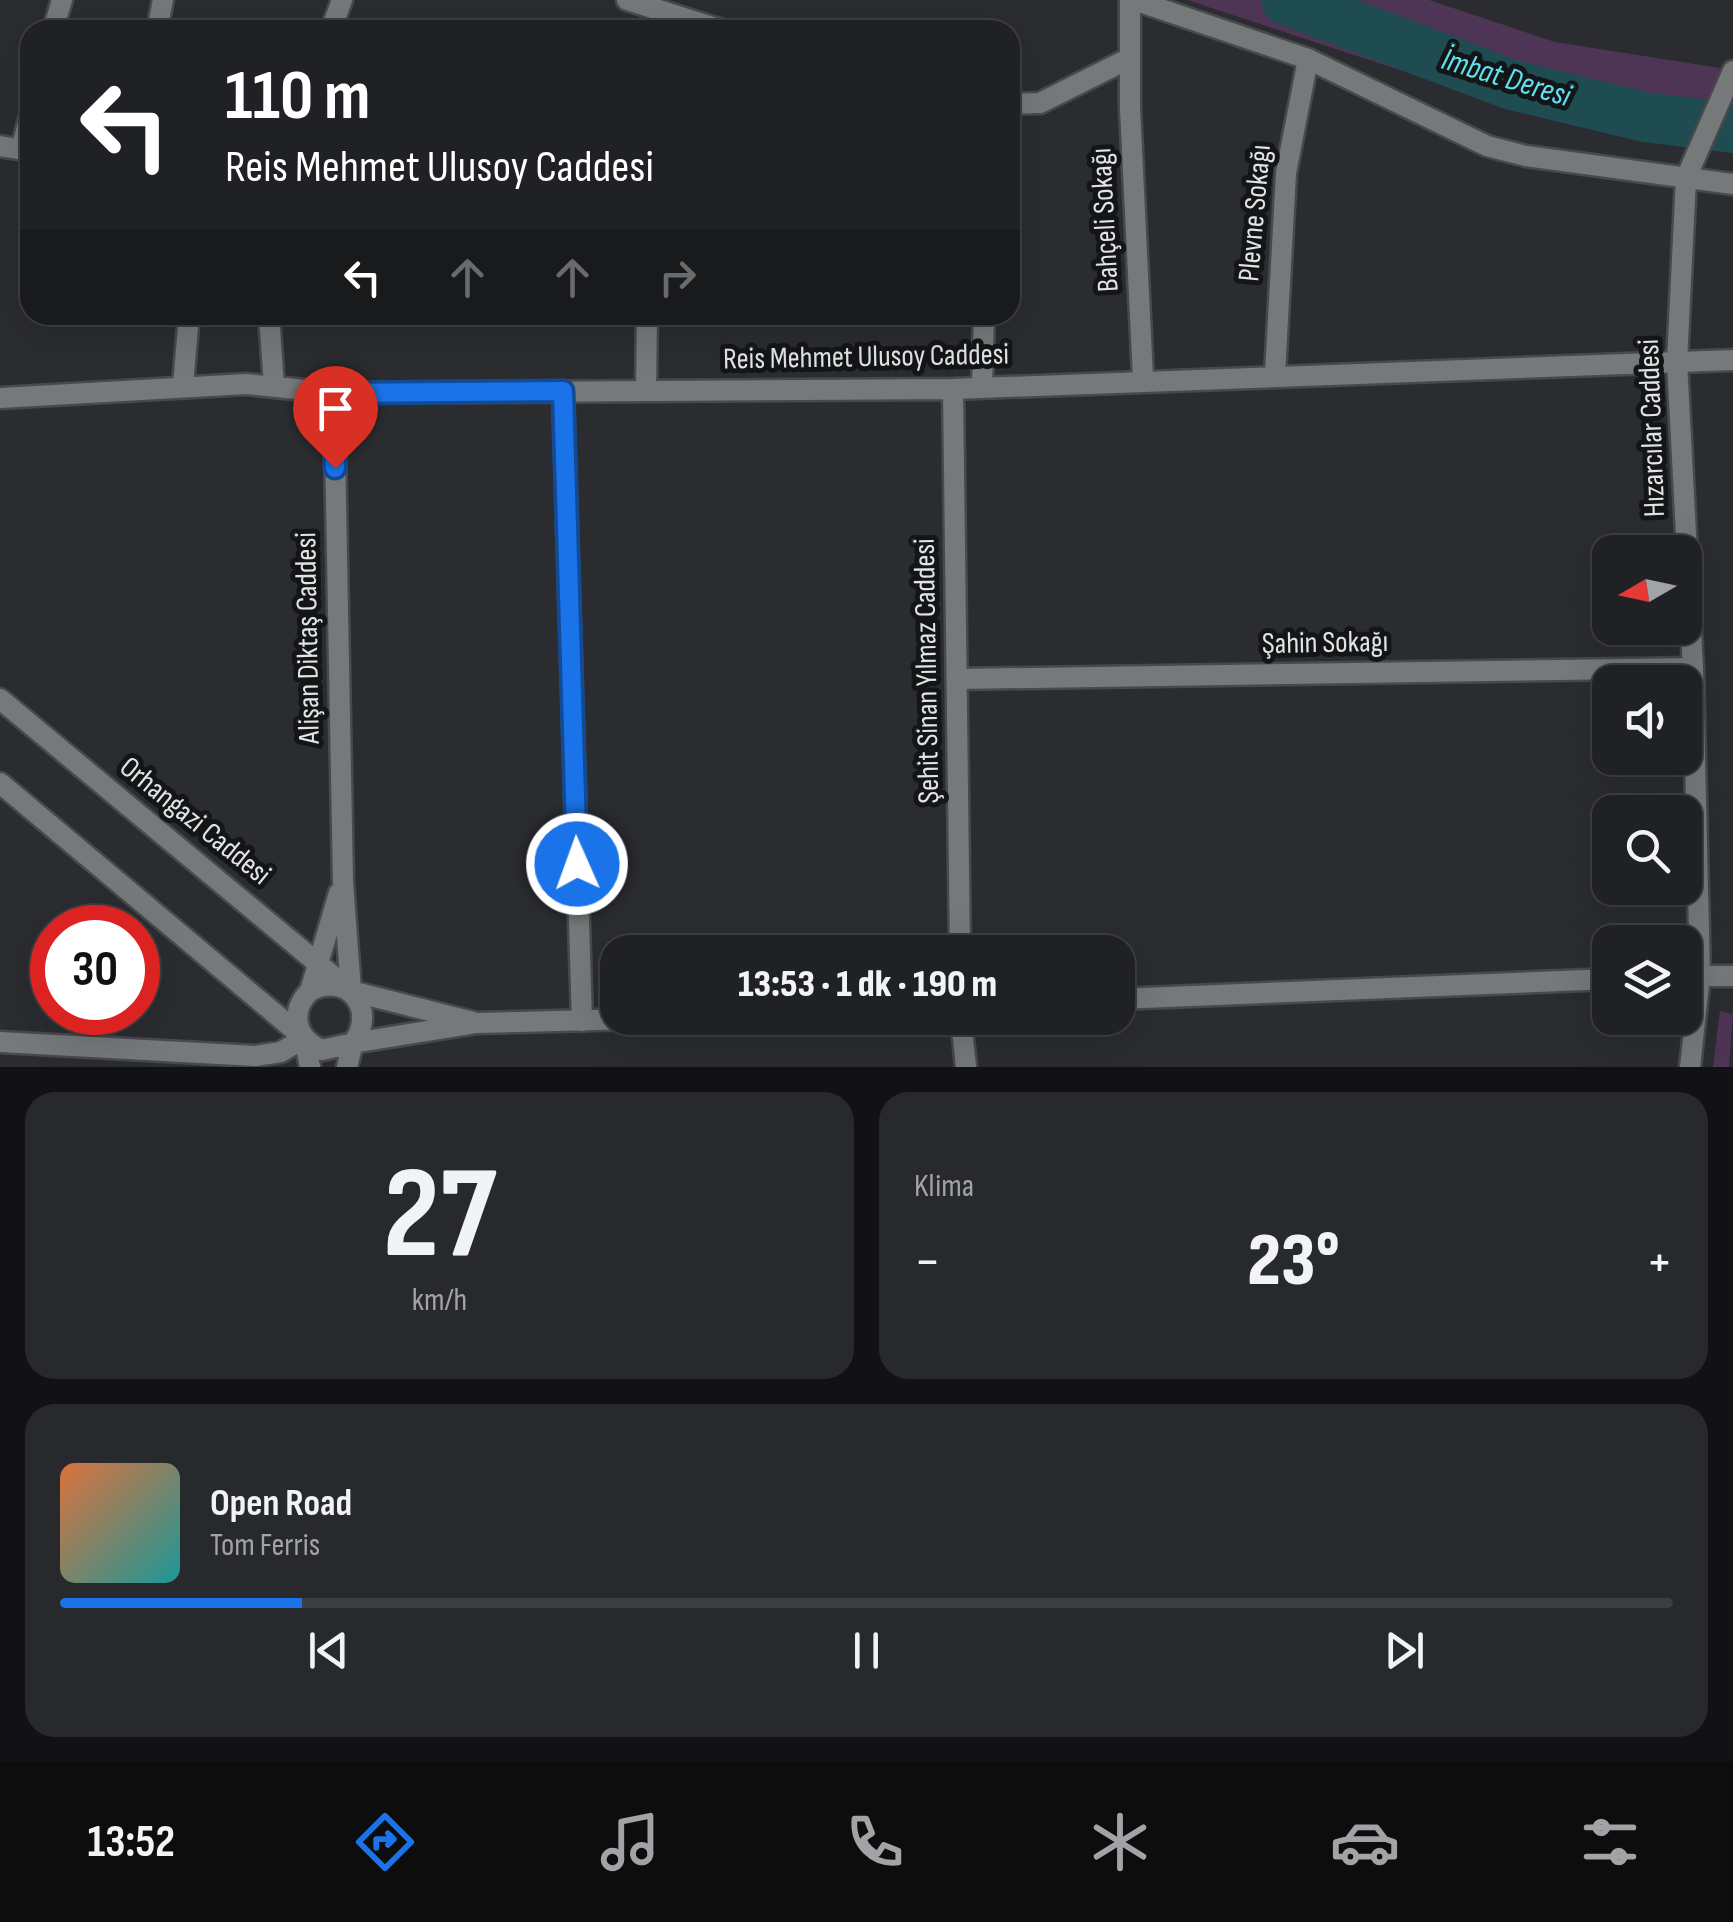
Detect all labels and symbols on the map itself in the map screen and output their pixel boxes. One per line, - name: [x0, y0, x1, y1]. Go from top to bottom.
- water label: İmbat Deresi: [1437, 40, 1576, 116]
- street label: Plevne Sokağı: [1231, 143, 1279, 283]
- street label: Bahçeli Sokağı: [1083, 147, 1127, 293]
- street label: Reis Mehmet Ulusoy Caddesi: [723, 337, 1009, 377]
- street label: Hızarcılar Caddesi: [1631, 338, 1673, 518]
- pin: [293, 366, 378, 469]
- street label: Alişan Diktaş Caddesi: [288, 532, 328, 745]
- north arrow: [1592, 535, 1702, 645]
- street label: Şehit Sinan Yılmaz Caddesi: [907, 538, 947, 804]
- street label: Şahin Sokağı: [1262, 624, 1388, 662]
- street label: Orhangazi Caddesi: [112, 749, 278, 893]
- position arrow: [525, 812, 629, 916]
- speed limit sign: 30: [30, 905, 160, 1035]

